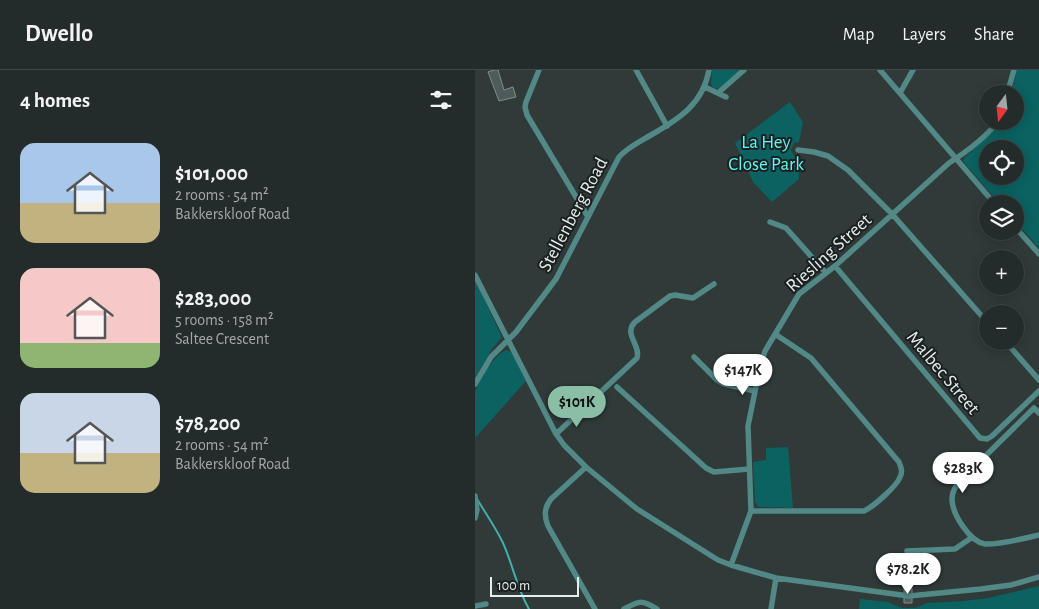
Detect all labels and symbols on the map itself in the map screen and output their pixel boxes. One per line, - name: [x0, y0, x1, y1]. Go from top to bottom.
- north arrow: [979, 85, 1024, 130]
- park label: La Hey Close Park: [728, 133, 804, 174]
- street label: Stellenberg Road: [535, 154, 611, 275]
- street label: Riesling Street: [783, 210, 875, 296]
- street label: Malbec Street: [903, 328, 983, 418]
- pin: $147K: [708, 354, 778, 396]
- pin: $101K: [542, 386, 612, 428]
- pin: $283K: [928, 452, 998, 494]
- pin: $78.2K: [867, 552, 949, 595]
- scale bar: [490, 574, 579, 597]

